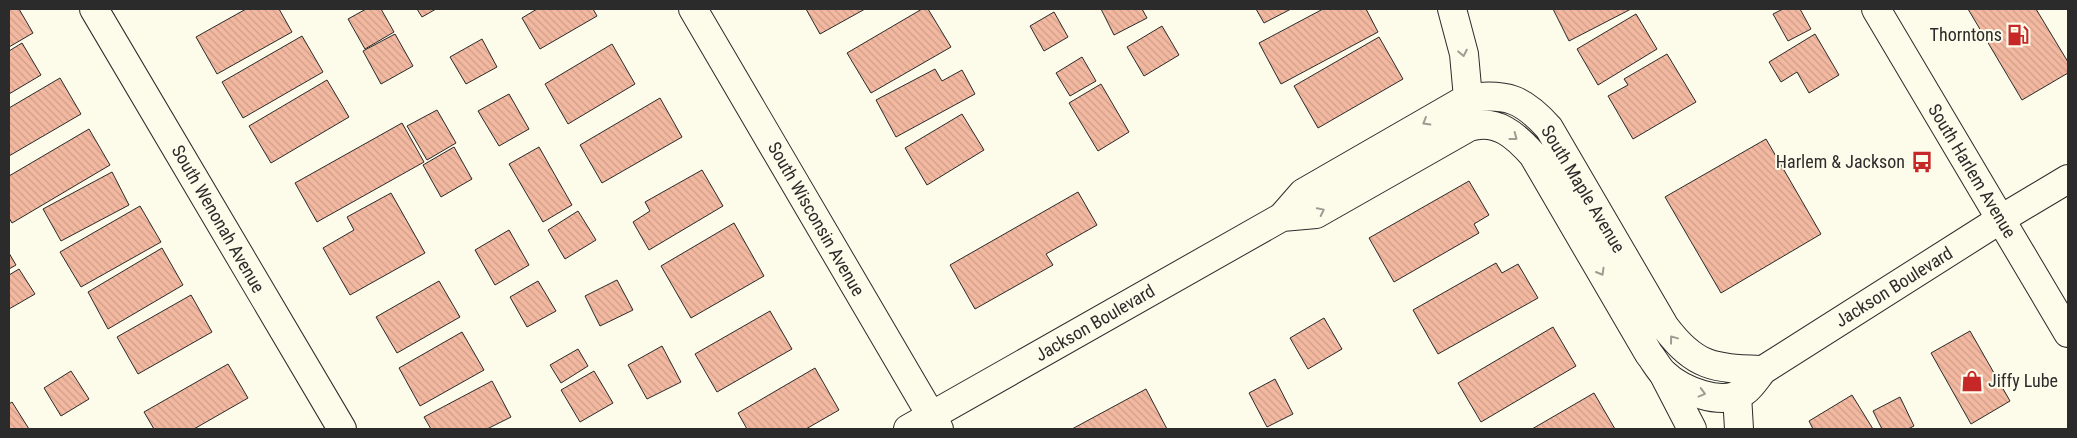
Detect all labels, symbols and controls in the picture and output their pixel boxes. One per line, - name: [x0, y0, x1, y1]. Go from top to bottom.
- fuel station icon: Thorntons: [2005, 22, 2031, 48]
- place label: Thorntons: [1930, 24, 2002, 45]
- one-way arrow: [1458, 49, 1468, 58]
- street label: South Harlem Avenue: [1924, 100, 2021, 242]
- one-way arrow: [1422, 116, 1431, 126]
- street label: South Maple Avenue: [1537, 121, 1630, 256]
- one-way arrow: [1508, 131, 1517, 139]
- street label: South Wisconsin Avenue: [764, 138, 869, 299]
- street label: South Wenonah Avenue: [168, 141, 269, 296]
- bus stop icon: Harlem & Jackson: [1909, 149, 1935, 175]
- place label: Harlem & Jackson: [1776, 151, 1905, 172]
- one-way arrow: [1316, 207, 1325, 217]
- street label: Jackson Boulevard: [1831, 242, 1956, 331]
- one-way arrow: [1595, 267, 1605, 276]
- street label: Jackson Boulevard: [1031, 280, 1158, 365]
- one-way arrow: [1671, 336, 1679, 345]
- shop icon: Jiffy Lube: [1959, 368, 1985, 394]
- place label: Jiffy Lube: [1988, 370, 2058, 391]
- one-way arrow: [1697, 388, 1705, 398]

